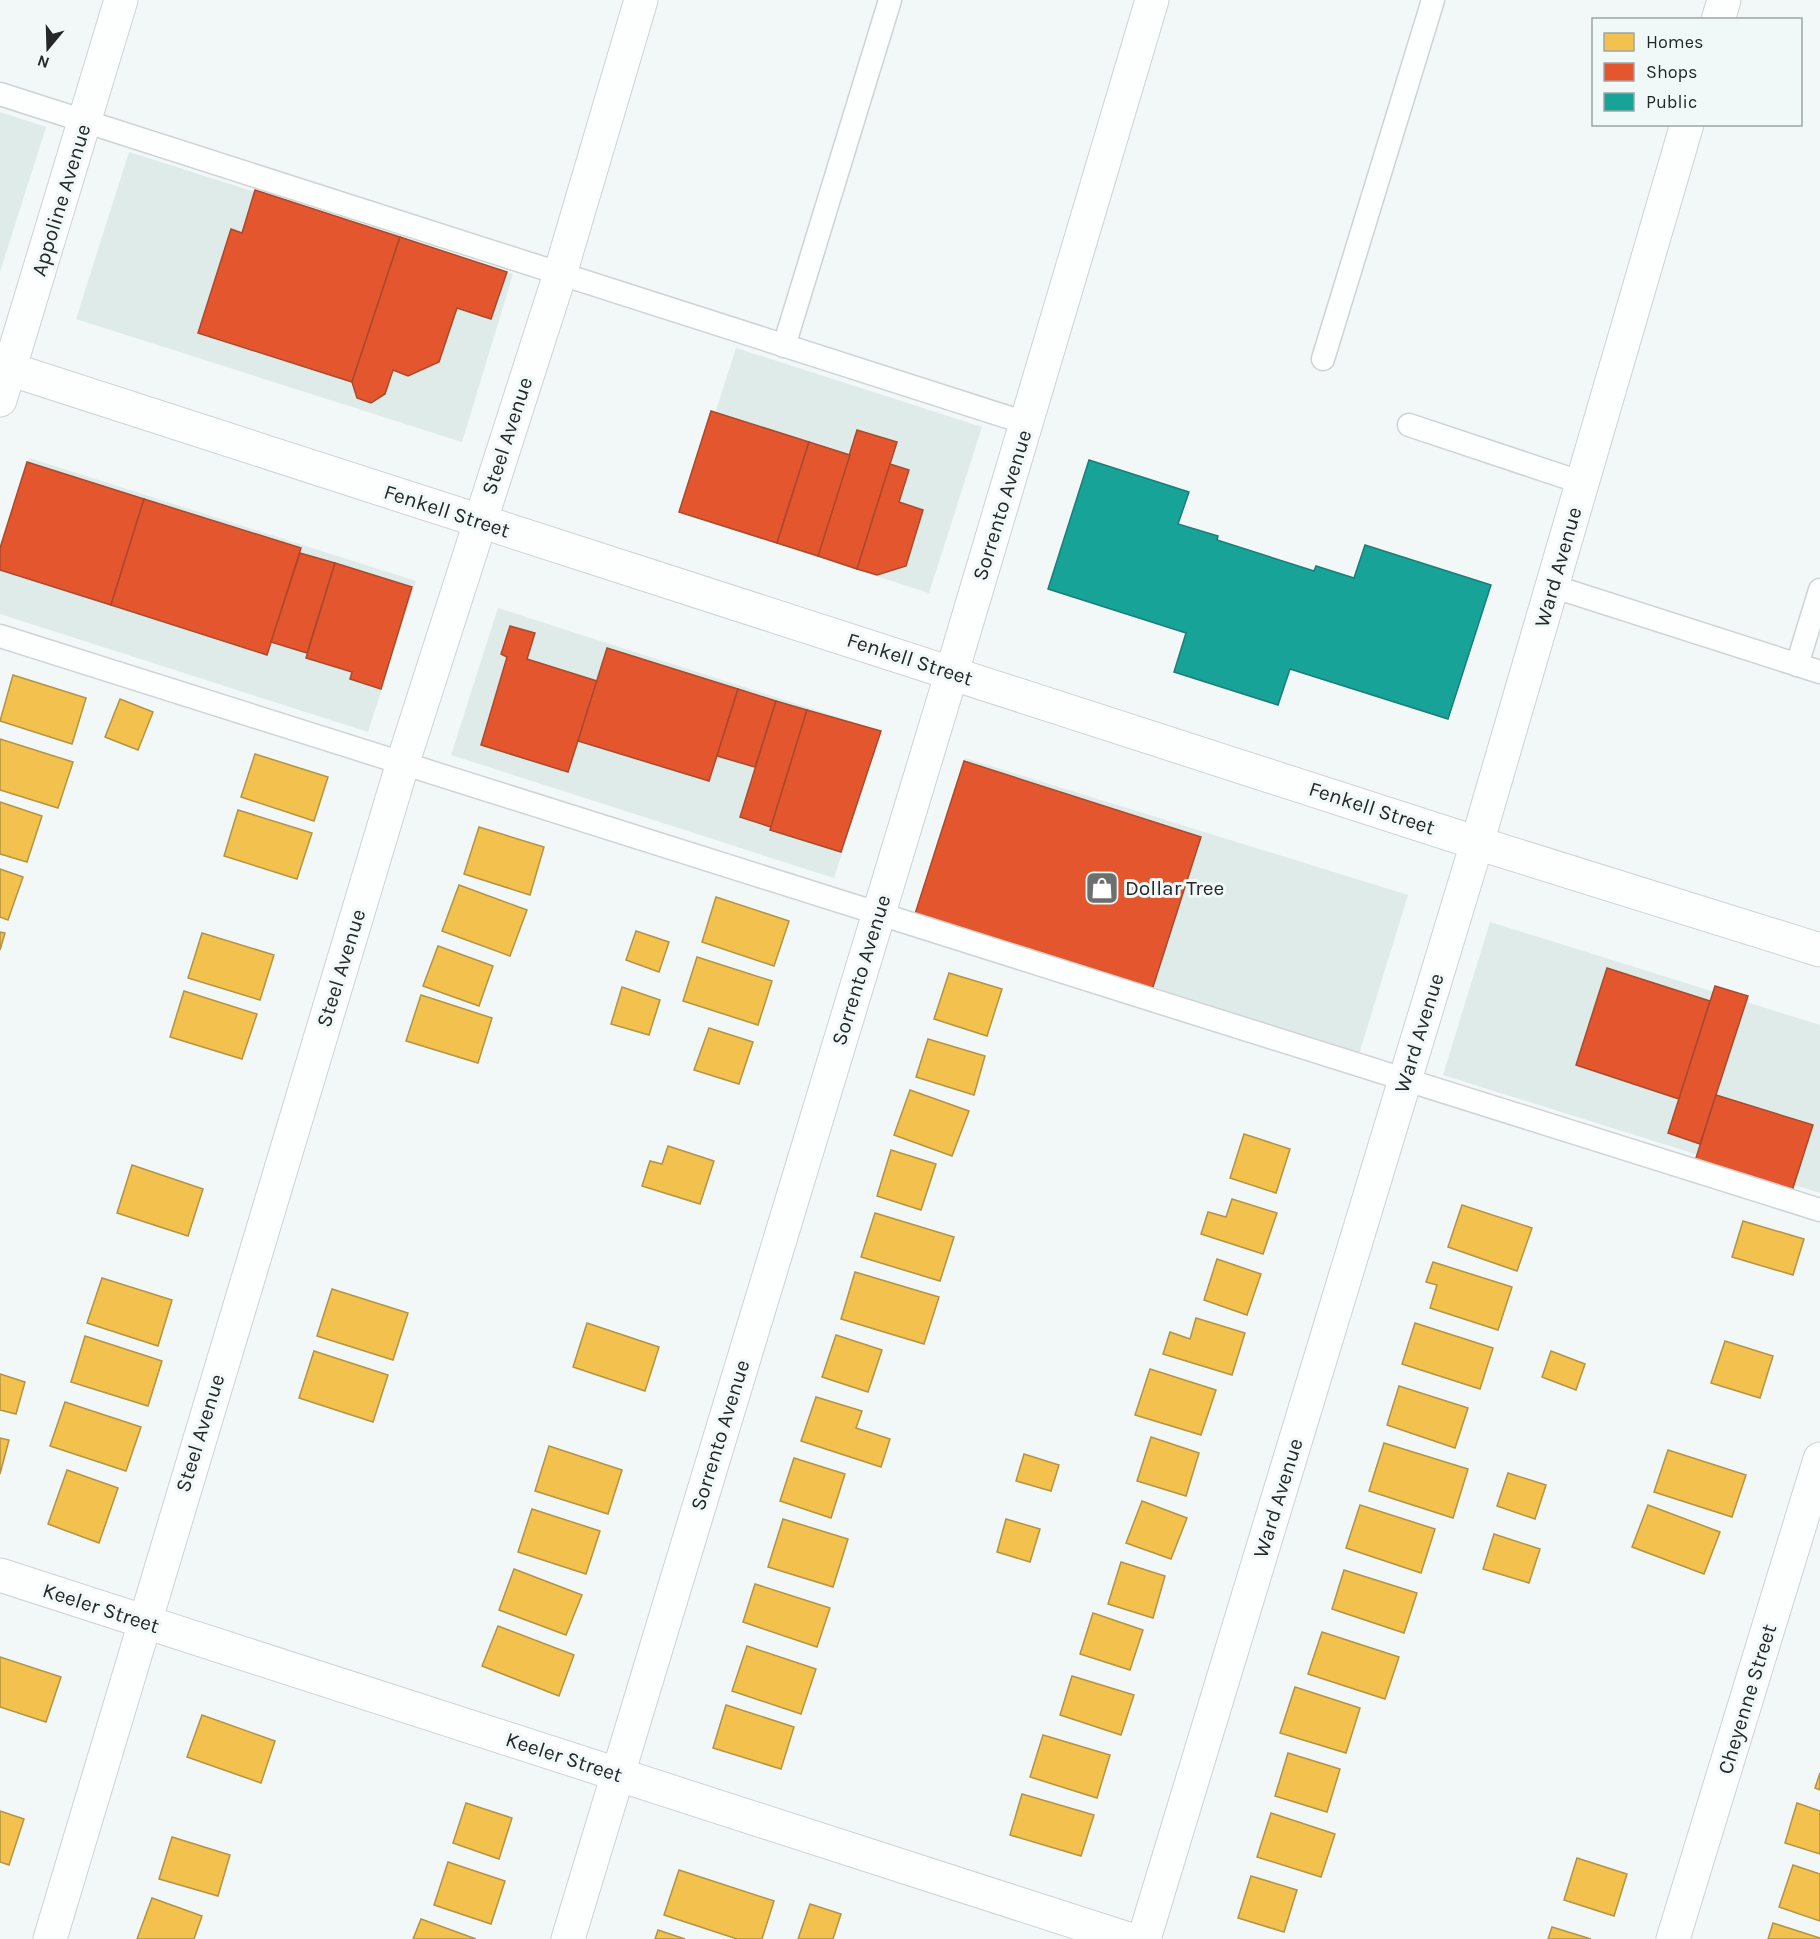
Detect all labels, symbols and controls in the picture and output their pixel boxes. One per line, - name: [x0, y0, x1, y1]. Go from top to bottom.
- north arrow: [18, 18, 78, 78]
- legend: [1592, 18, 1802, 126]
- text: Homes: [1646, 31, 1703, 53]
- text: N: [35, 51, 52, 73]
- text: Shops: [1646, 61, 1698, 83]
- text: Public: [1646, 91, 1697, 113]
- street label: Appoline Avenue: [26, 121, 96, 279]
- street label: Steel Avenue: [477, 374, 537, 498]
- street label: Sorrento Avenue: [968, 427, 1036, 583]
- street label: Fenkell Street: [381, 479, 513, 543]
- street label: Ward Avenue: [1529, 504, 1587, 630]
- street label: Fenkell Street: [844, 627, 976, 691]
- street label: Fenkell Street: [1306, 776, 1438, 840]
- shop icon: Dollar Tree: [1084, 870, 1120, 906]
- place label: Dollar Tree: [1125, 876, 1224, 900]
- street label: Sorrento Avenue: [827, 892, 895, 1048]
- street label: Steel Avenue: [312, 906, 370, 1030]
- street label: Ward Avenue: [1389, 970, 1449, 1096]
- street label: Sorrento Avenue: [686, 1357, 754, 1513]
- street label: Steel Avenue: [171, 1371, 229, 1495]
- street label: Ward Avenue: [1248, 1435, 1308, 1561]
- street label: Keeler Street: [40, 1578, 162, 1638]
- street label: Cheyenne Street: [1713, 1621, 1781, 1777]
- street label: Keeler Street: [503, 1727, 625, 1787]

